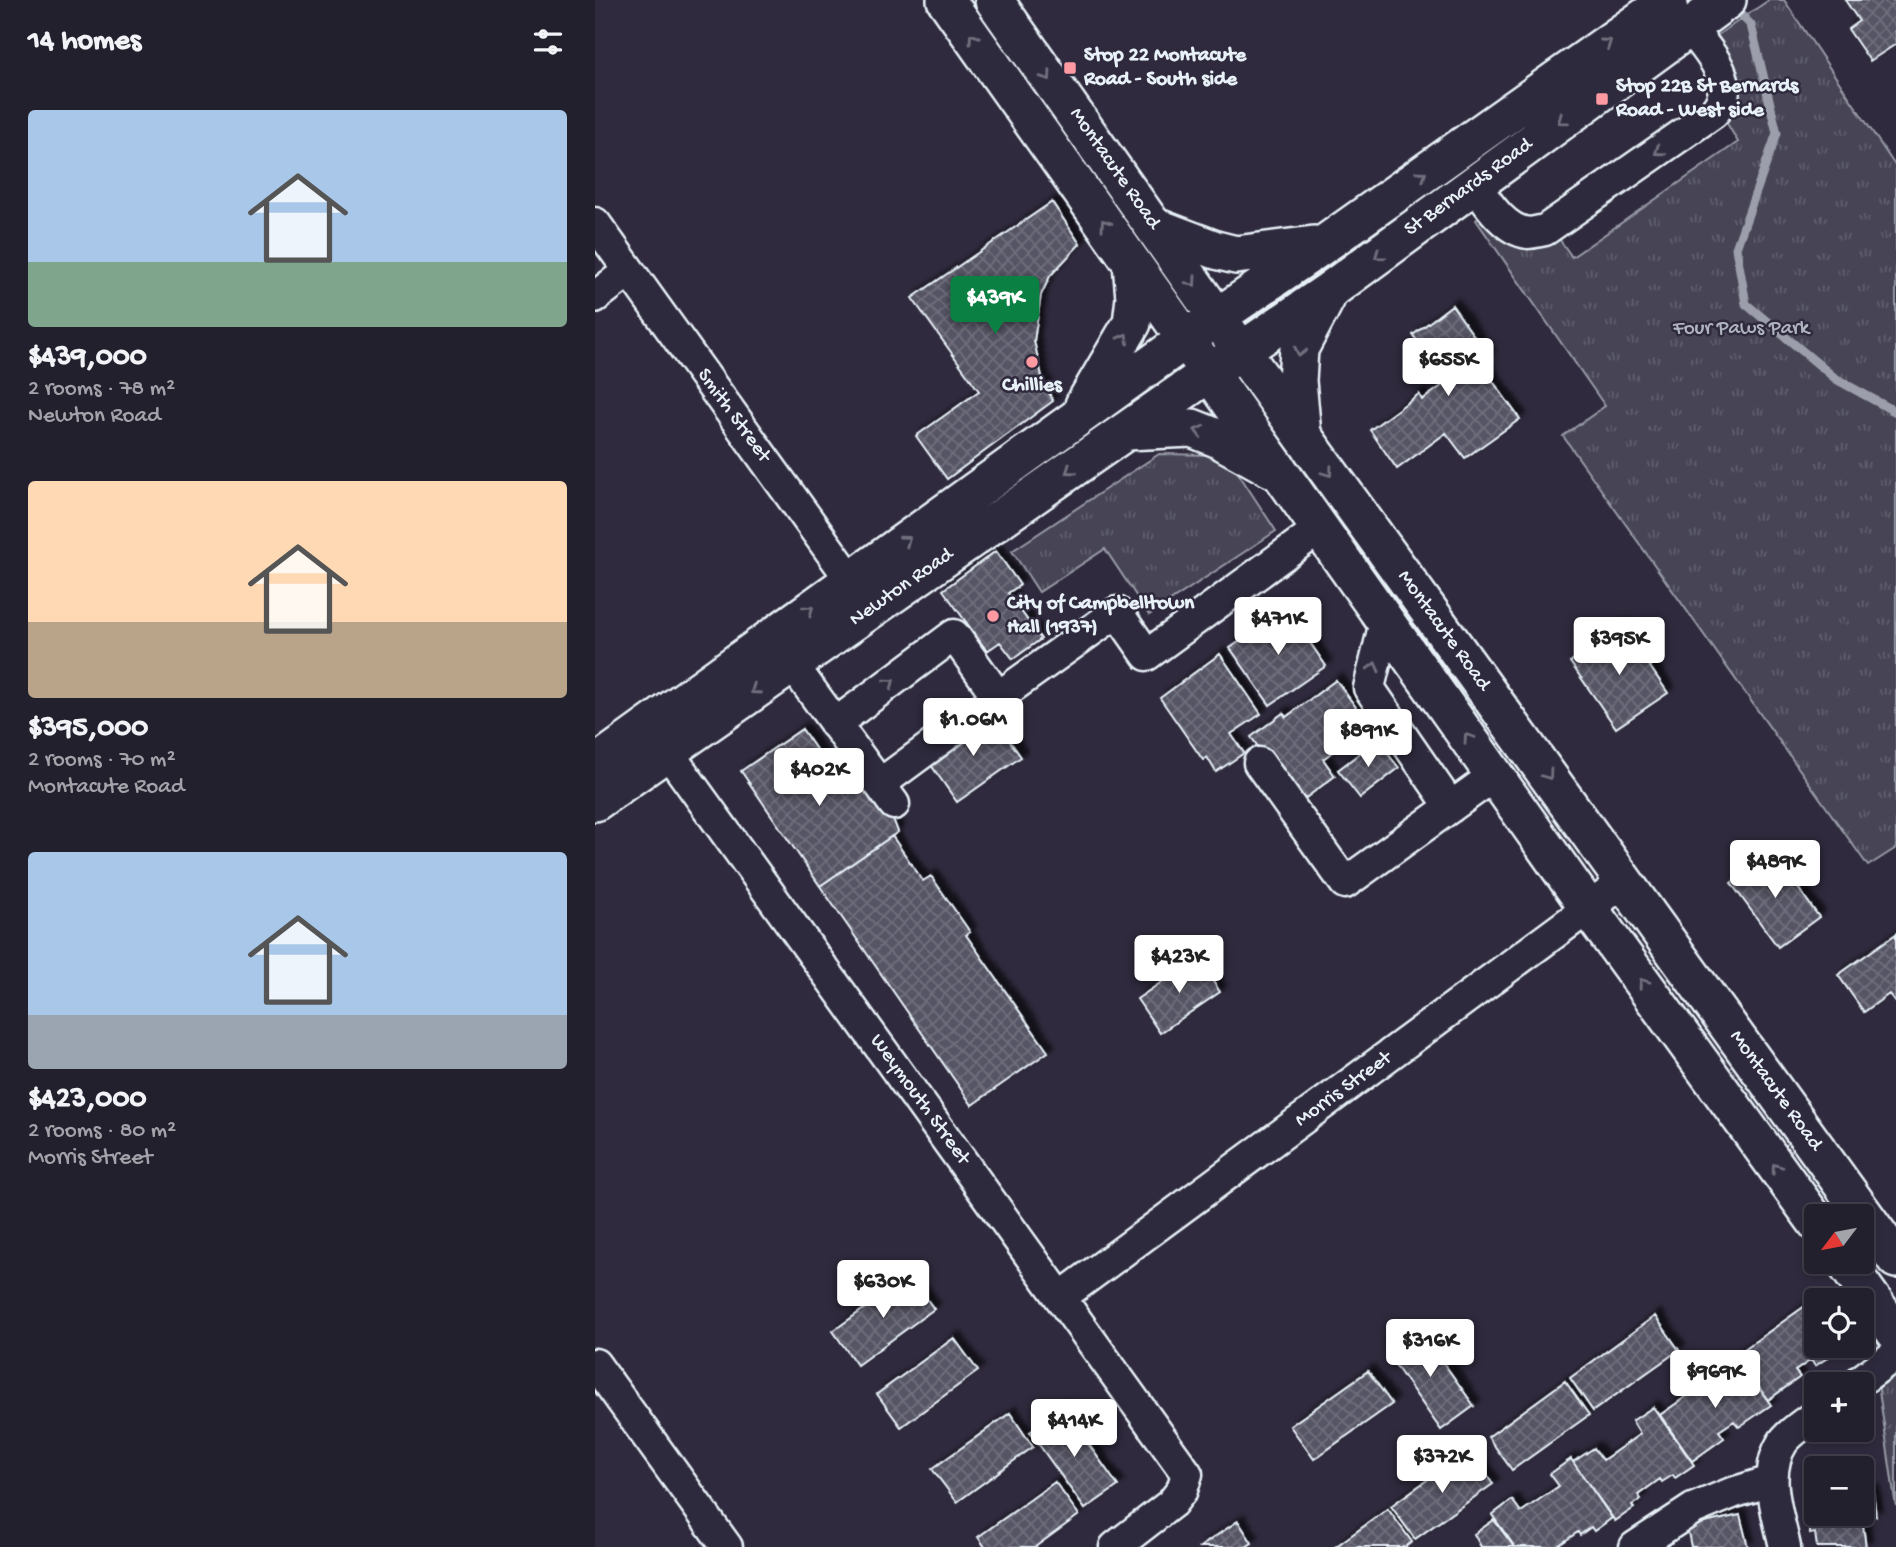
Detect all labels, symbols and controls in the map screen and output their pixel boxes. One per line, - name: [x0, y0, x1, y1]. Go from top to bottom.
- icon: filters: [529, 23, 567, 61]
- text: 14 homes: [28, 25, 141, 60]
- one-way arrow: [969, 33, 981, 46]
- one-way arrow: [1599, 39, 1612, 51]
- place label: Stop 22 Montacute Road - South side: [1083, 44, 1247, 93]
- marker: Stop 22 Montacute Road - South side: [1062, 60, 1078, 76]
- one-way arrow: [1039, 68, 1051, 81]
- place label: Stop 22B St Bernards Road - West side: [1615, 75, 1799, 124]
- marker: Stop 22B St Bernards Road - West side: [1594, 91, 1610, 107]
- street label: Montacute Road: [1063, 103, 1166, 236]
- one-way arrow: [1558, 112, 1570, 124]
- street label: St Bernards Road: [1400, 132, 1539, 243]
- one-way arrow: [1654, 143, 1667, 155]
- icon: home: [235, 155, 361, 281]
- one-way arrow: [1414, 171, 1427, 183]
- one-way arrow: [1101, 219, 1113, 232]
- one-way arrow: [1374, 246, 1387, 259]
- one-way arrow: [1184, 274, 1196, 287]
- pin: $439K: [946, 276, 1044, 336]
- text: $439K: [966, 285, 1024, 312]
- park label: Four Paws Park: [1672, 317, 1812, 342]
- one-way arrow: [1116, 333, 1129, 346]
- pin: $655K: [1399, 338, 1497, 398]
- text: $439,000: [28, 341, 147, 376]
- one-way arrow: [1294, 346, 1309, 358]
- text: $655K: [1419, 347, 1477, 374]
- marker: Chillies: [1024, 354, 1040, 370]
- street label: Smith Street: [691, 364, 777, 470]
- place label: Chillies: [1001, 374, 1063, 399]
- text: 2 rooms · 78 m²: [28, 376, 175, 403]
- text: Newton Road: [28, 403, 161, 430]
- one-way arrow: [1193, 425, 1205, 440]
- one-way arrow: [1065, 462, 1078, 474]
- one-way arrow: [1320, 464, 1333, 477]
- icon: home: [235, 526, 361, 652]
- one-way arrow: [898, 536, 911, 548]
- street label: Newton Road: [845, 542, 960, 633]
- street label: Montacute Road: [1391, 566, 1496, 698]
- place label: City of Campbelltown Hall (1937): [1006, 592, 1195, 641]
- pin: $471K: [1229, 598, 1327, 657]
- one-way arrow: [801, 606, 814, 618]
- text: $471K: [1250, 606, 1306, 633]
- marker: City of Campbelltown Hall (1937): [985, 608, 1001, 624]
- pin: $395K: [1570, 618, 1668, 677]
- text: $395K: [1590, 626, 1648, 653]
- one-way arrow: [1366, 661, 1380, 673]
- one-way arrow: [882, 679, 895, 691]
- one-way arrow: [750, 682, 763, 694]
- pin: $1.06M: [916, 698, 1030, 758]
- text: $1.06M: [939, 707, 1007, 734]
- pin: $891K: [1319, 710, 1417, 769]
- text: $395,000: [28, 712, 148, 747]
- text: $891K: [1340, 718, 1396, 745]
- one-way arrow: [1464, 733, 1476, 746]
- text: 2 rooms · 70 m²: [28, 747, 176, 774]
- pin: $402K: [770, 748, 868, 808]
- text: $402K: [790, 757, 848, 784]
- one-way arrow: [1540, 767, 1552, 780]
- text: Montacute Road: [28, 774, 185, 801]
- pin: $489K: [1726, 841, 1824, 900]
- text: $489K: [1746, 849, 1804, 876]
- icon: home: [235, 897, 361, 1023]
- pin: $423K: [1130, 936, 1228, 995]
- text: $423K: [1150, 944, 1208, 971]
- one-way arrow: [1639, 978, 1651, 991]
- street label: Montacute Road: [1723, 1026, 1828, 1158]
- street label: Weymouth Street: [863, 1030, 976, 1172]
- street label: Morris Street: [1291, 1045, 1399, 1133]
- text: $423,000: [28, 1083, 146, 1118]
- text: 2 rooms · 80 m²: [28, 1118, 176, 1145]
- text: Morris Street: [28, 1145, 152, 1172]
- one-way arrow: [1772, 1163, 1785, 1176]
- north arrow: [1804, 1204, 1874, 1274]
- map controls: [1804, 1204, 1874, 1526]
- pin: $630K: [834, 1260, 932, 1320]
- text: $630K: [853, 1269, 913, 1296]
- button: locate: [1804, 1288, 1874, 1358]
- pin: $316K: [1381, 1320, 1479, 1379]
- text: $316K: [1402, 1328, 1458, 1355]
- pin: $969K: [1666, 1350, 1764, 1410]
- text: $969K: [1686, 1359, 1744, 1386]
- button: +: [1804, 1372, 1874, 1442]
- pin: $414K: [1025, 1400, 1123, 1459]
- text: $414K: [1047, 1408, 1101, 1435]
- pin: $372K: [1393, 1436, 1491, 1495]
- text: $372K: [1413, 1444, 1471, 1471]
- button: −: [1804, 1456, 1874, 1526]

